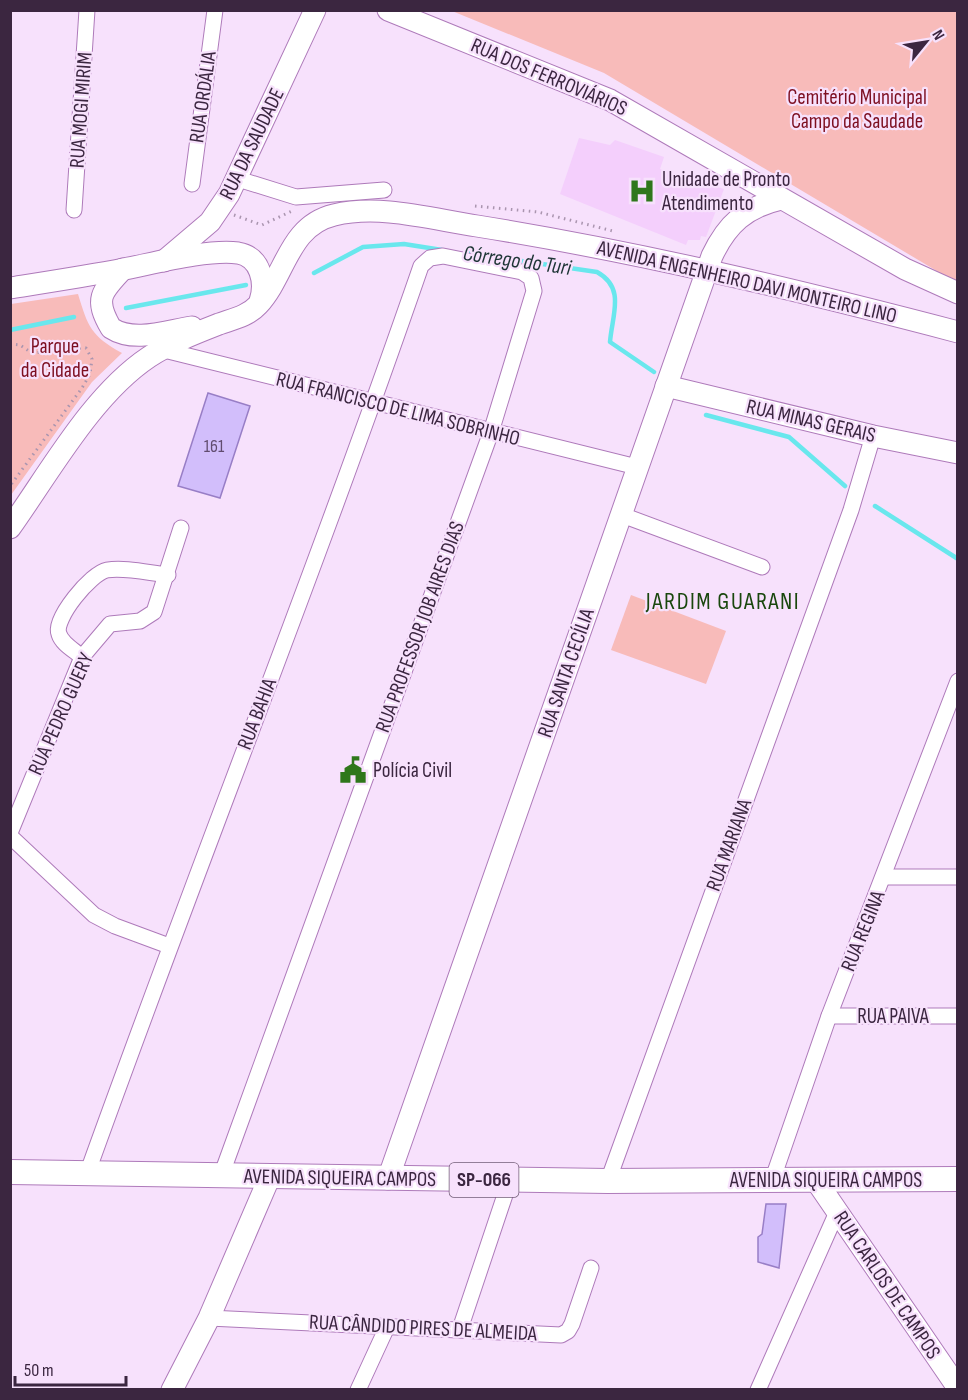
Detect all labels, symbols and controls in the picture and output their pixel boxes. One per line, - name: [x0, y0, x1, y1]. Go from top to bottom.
- north arrow: [896, 12, 956, 72]
- text: N: [927, 27, 948, 44]
- street label: RUA DOS FERROVIÁRIOS: [467, 33, 631, 121]
- street label: RUA ORDÁLIA: [184, 49, 222, 144]
- street label: RUA MOGI MIRIM: [64, 51, 98, 169]
- street label: RUA DA SAUDADE: [214, 84, 290, 204]
- park label: Cemitério Municipal Campo da Saudade: [787, 85, 927, 134]
- place label: Unidade de Pronto Atendimento: [661, 167, 791, 216]
- hospital icon: Unidade de Pronto Atendimento: [627, 176, 657, 206]
- street label: AVENIDA ENGENHEIRO DAVI MONTEIRO LINO: [594, 235, 899, 329]
- water label: Córrego do Turi: [461, 240, 574, 282]
- park label: Parque da Cidade: [21, 334, 89, 383]
- street label: RUA FRANCISCO DE LIMA SOBRINHO: [274, 367, 522, 451]
- street label: RUA MINAS GERAIS: [744, 394, 878, 448]
- house number: 161: [204, 436, 225, 457]
- street label: RUA PROFESSOR JOB AIRES DIAS: [370, 518, 470, 736]
- district label: JARDIM GUARANI: [645, 587, 800, 616]
- street label: RUA SANTA CECÍLIA: [532, 604, 600, 741]
- street label: RUA PEDRO GUERY: [23, 649, 99, 779]
- street label: RUA BAHIA: [232, 674, 282, 753]
- public building icon: Polícia Civil: [338, 755, 368, 785]
- place label: Polícia Civil: [373, 758, 452, 783]
- street label: RUA MARIANA: [701, 795, 758, 894]
- street label: RUA REGINA: [836, 886, 891, 975]
- street label: RUA PAIVA: [857, 1004, 930, 1029]
- road number: SP-066: [450, 1163, 518, 1197]
- street label: AVENIDA SIQUEIRA CAMPOS: [243, 1164, 436, 1192]
- street label: AVENIDA SIQUEIRA CAMPOS: [729, 1168, 922, 1193]
- street label: RUA CARLOS DE CAMPOS: [828, 1206, 946, 1364]
- street label: RUA CÂNDIDO PIRES DE ALMEIDA: [309, 1310, 538, 1347]
- scale bar: [15, 1349, 126, 1387]
- text: 50 m: [24, 1360, 54, 1381]

